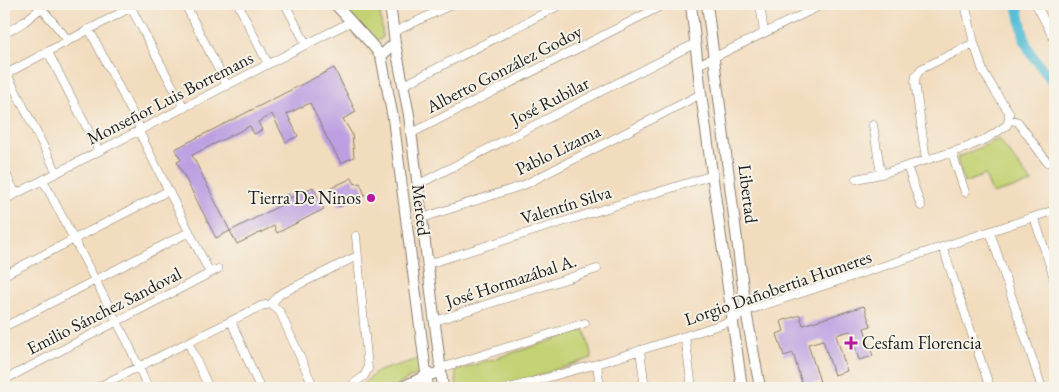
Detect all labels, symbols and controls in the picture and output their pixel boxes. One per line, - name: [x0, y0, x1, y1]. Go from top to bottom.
- street label: Alberto González Godoy: [421, 19, 586, 118]
- street label: Monseñor Luis Borremans: [83, 45, 257, 150]
- street label: José Rubilar: [505, 71, 593, 131]
- street label: Pablo Lizama: [511, 119, 605, 180]
- street label: Libertad: [733, 163, 764, 226]
- street label: Valentín Silva: [518, 180, 615, 229]
- street label: Merced: [407, 183, 436, 238]
- place label: Tierra De Ninos: [248, 186, 361, 209]
- marker: Tierra De Ninos: [365, 192, 377, 204]
- street label: Lorgio Dañobertia Humeres: [681, 245, 875, 330]
- street label: José Hormazábal A.: [441, 249, 579, 313]
- street label: Emilio Sánchez Sandoval: [22, 262, 185, 360]
- place label: Cesfam Florencia: [862, 331, 982, 354]
- marker: Cesfam Florencia: [844, 336, 858, 350]

